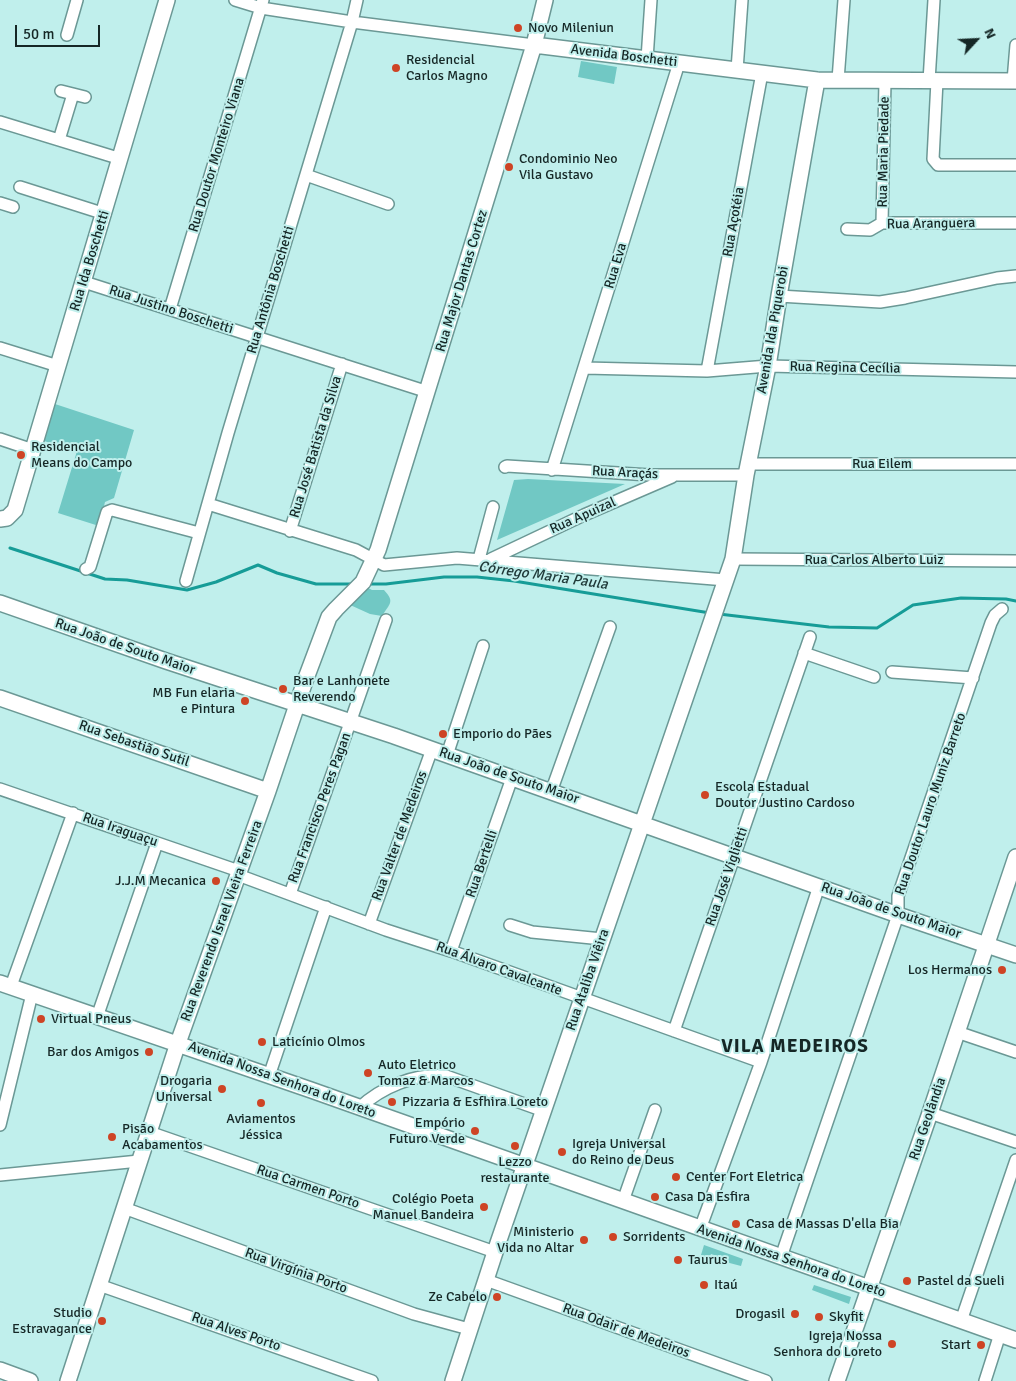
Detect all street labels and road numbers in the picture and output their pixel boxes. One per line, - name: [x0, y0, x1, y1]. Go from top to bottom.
- street label: Avenida Boschetti: [570, 41, 678, 71]
- street label: Rua Doutor Monteiro Viana: [185, 76, 249, 234]
- street label: Rua Maria Piedade: [875, 96, 893, 208]
- street label: Rua Açotéia: [720, 186, 748, 258]
- street label: Rua Major Dantas Cortez: [432, 208, 492, 354]
- street label: Rua Ida Boschetti: [67, 209, 113, 313]
- street label: Rua Aranguera: [887, 215, 975, 233]
- street label: Rua Antônia Boschetti: [244, 224, 298, 356]
- street label: Rua Eva: [601, 241, 631, 291]
- street label: Avenida Ida Piquerobi: [753, 265, 793, 395]
- street label: Rua Justino Boschetti: [107, 282, 235, 338]
- street label: Rua Regina Cecília: [789, 359, 901, 377]
- street label: Rua José Batista da Silva: [286, 374, 346, 520]
- street label: Rua Eilem: [852, 456, 912, 472]
- street label: Rua Araçás: [591, 463, 659, 483]
- street label: Rua Apuizal: [547, 494, 619, 538]
- street label: Rua Carlos Alberto Luiz: [804, 552, 944, 568]
- street label: Rua João de Souto Maior: [53, 615, 197, 679]
- street label: Rua Doutor Lauro Muniz Barreto: [892, 711, 970, 897]
- street label: Rua Sebastião Sutil: [76, 717, 192, 771]
- street label: Rua Francisco Peres Pagan: [285, 731, 355, 885]
- street label: Rua João de Souto Maior: [437, 744, 581, 808]
- street label: Rua Valter de Medeiros: [369, 769, 431, 903]
- street label: Rua Iraguaçu: [80, 809, 160, 851]
- street label: Rua Reverendo Israel Vieira Ferreira: [178, 818, 266, 1024]
- street label: Rua José Viglietti: [702, 825, 752, 929]
- street label: Rua Bertelli: [463, 828, 501, 900]
- street label: Rua João de Souto Maior: [819, 879, 963, 943]
- street label: Rua Ataliba Viêira: [563, 927, 613, 1033]
- street label: Rua Álvaro Cavalcante: [434, 938, 564, 1000]
- street label: Avenida Nossa Senhora do Loreto: [186, 1038, 378, 1122]
- street label: Rua Geolândia: [906, 1075, 950, 1163]
- street label: Rua Carmen Porto: [254, 1162, 362, 1212]
- street label: Avenida Nossa Senhora do Loreto: [695, 1221, 887, 1301]
- street label: Rua Virgínia Porto: [242, 1245, 350, 1297]
- street label: Rua Odair de Medeiros: [560, 1300, 692, 1362]
- street label: Rua Alves Porto: [189, 1309, 283, 1355]

